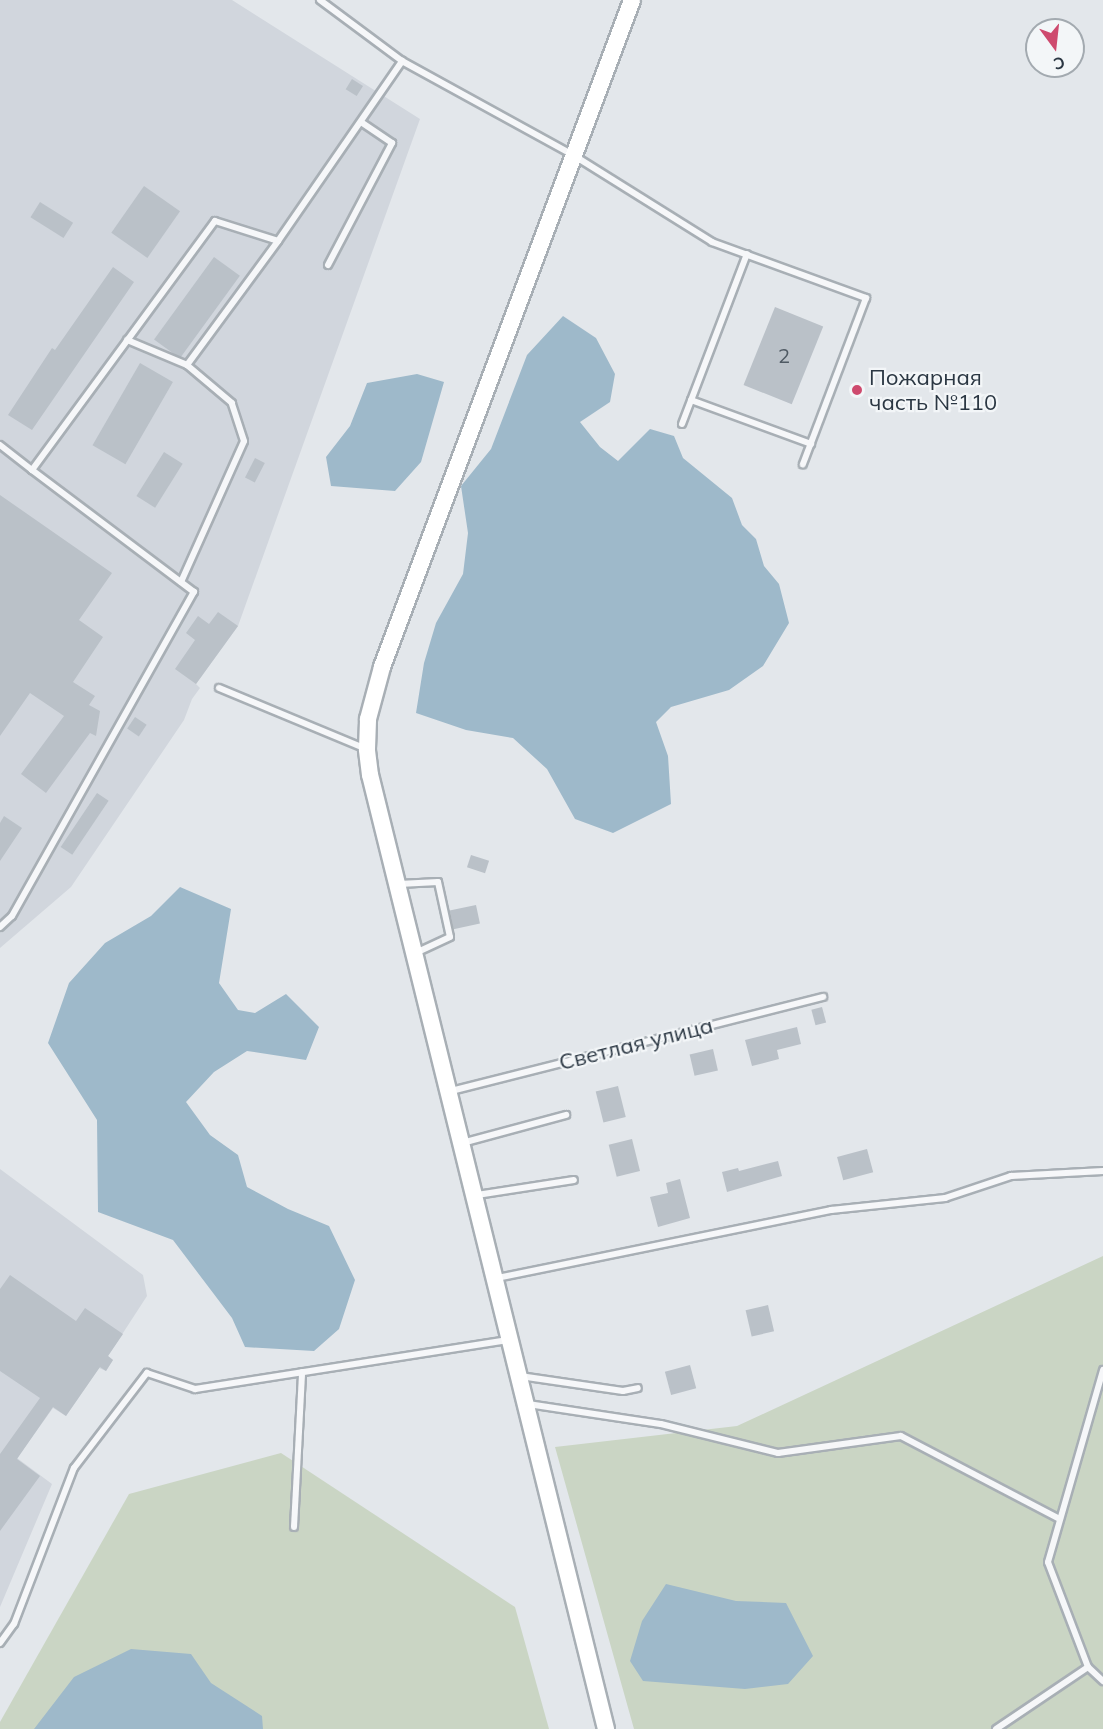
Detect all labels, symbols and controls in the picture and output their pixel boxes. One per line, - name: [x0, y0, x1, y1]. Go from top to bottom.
- north arrow: [1025, 18, 1085, 78]
- text: С: [1051, 52, 1067, 75]
- house number: 2: [778, 343, 790, 367]
- place label: Пожарная часть №110: [869, 364, 997, 416]
- marker: Пожарная часть №110: [850, 383, 864, 397]
- street label: Светлая улица: [556, 1012, 716, 1076]

